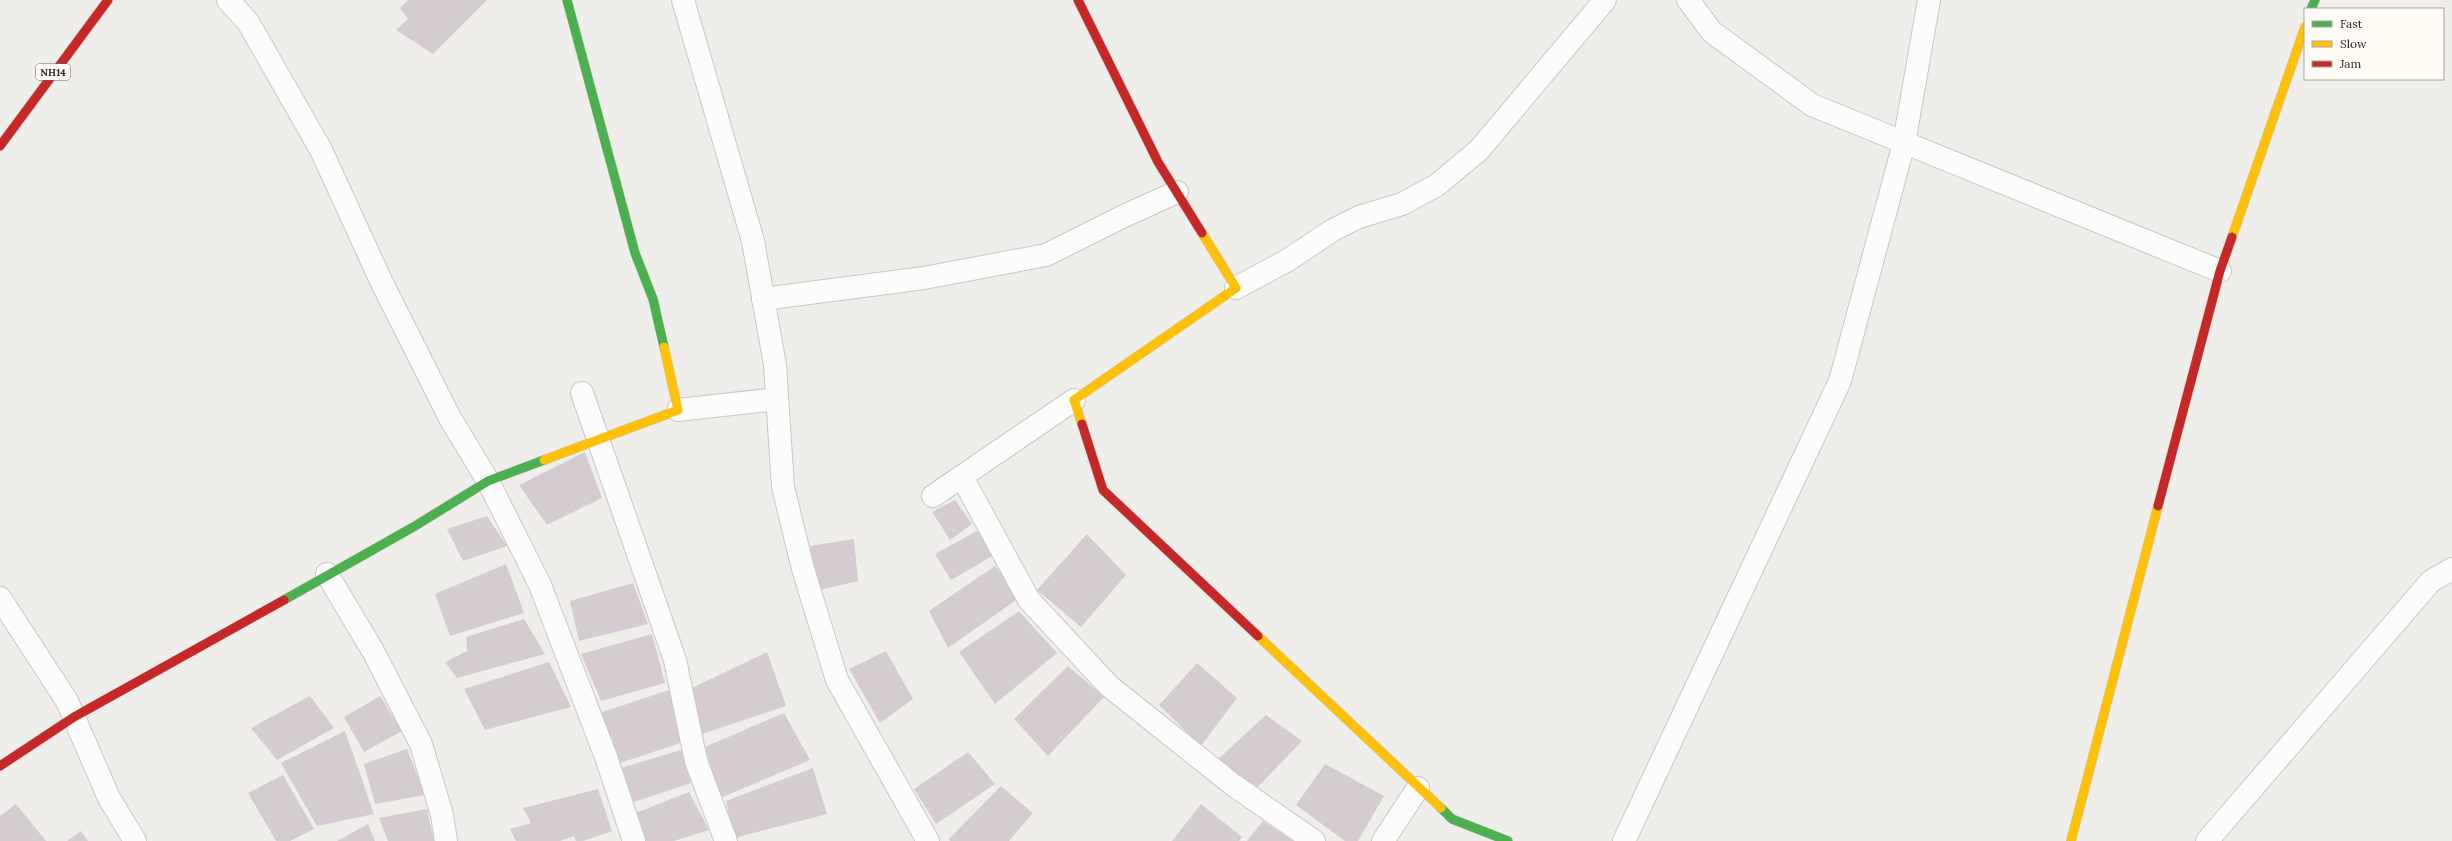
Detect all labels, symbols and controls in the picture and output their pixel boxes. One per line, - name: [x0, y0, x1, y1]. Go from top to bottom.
- legend: [2304, 8, 2444, 80]
- text: Fast: [2340, 16, 2363, 31]
- text: Slow: [2340, 36, 2367, 51]
- text: Jam: [2339, 56, 2361, 71]
- road number: NH14: [36, 64, 70, 80]

